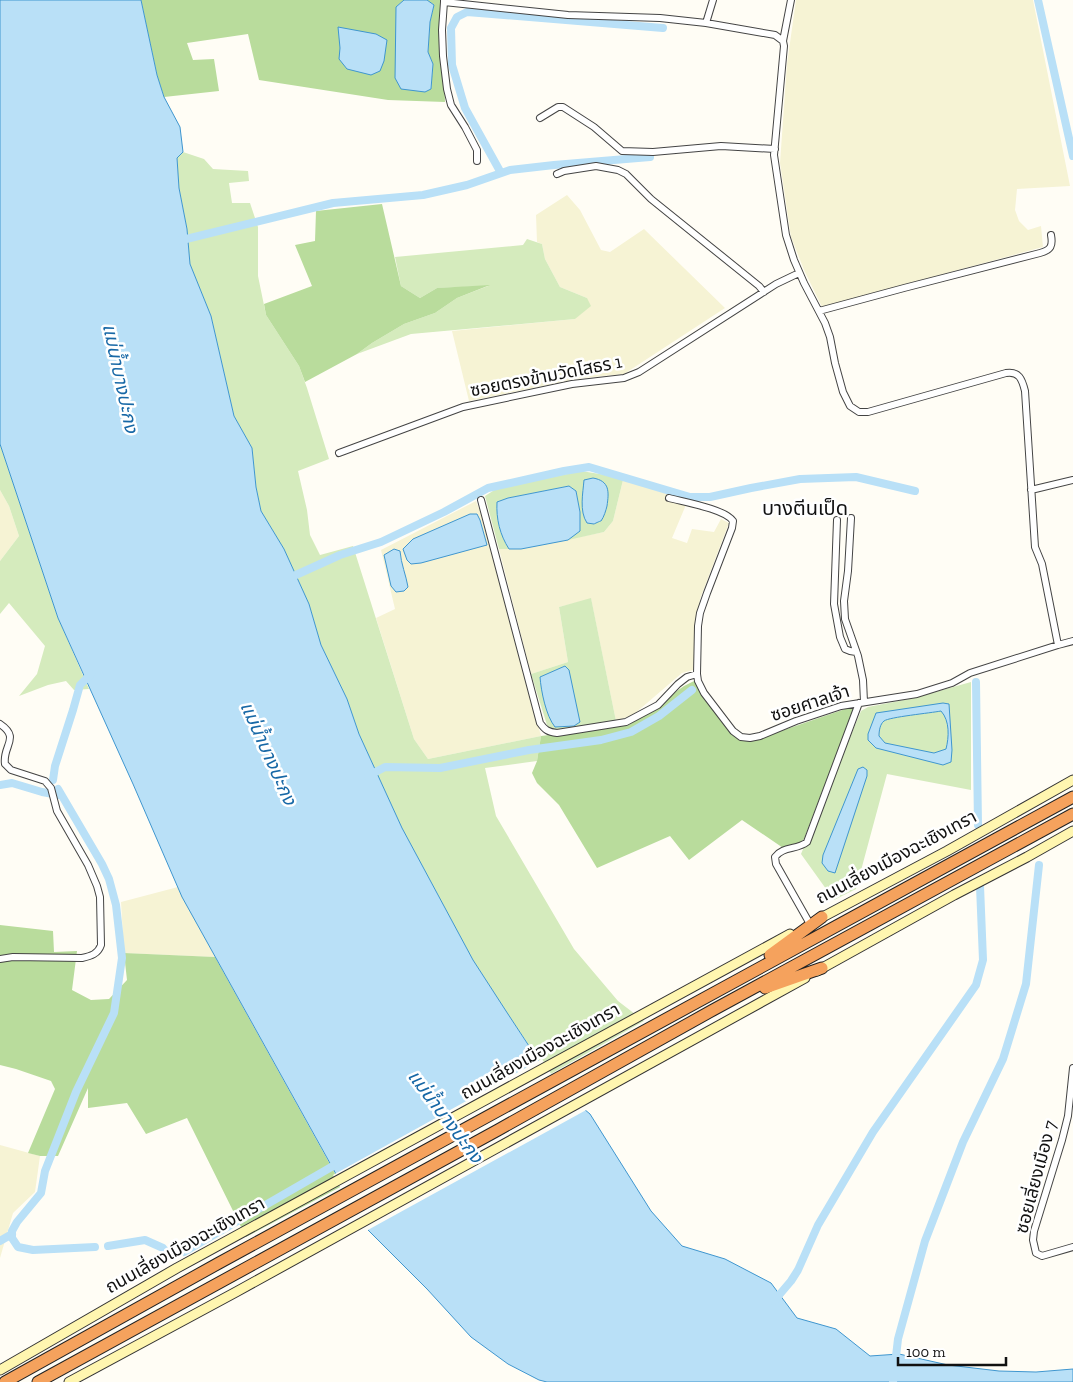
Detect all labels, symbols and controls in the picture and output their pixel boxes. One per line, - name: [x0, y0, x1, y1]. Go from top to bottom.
- water label: แม่น้ำบางปะกง: [98, 321, 145, 435]
- street label: ซอยตรงข้ามวัดโสธร 1: [468, 350, 624, 402]
- district label: บางตีนเป็ด: [762, 496, 848, 520]
- street label: ซอยศาลเจ้า: [768, 680, 852, 726]
- water label: แม่น้ำบางปะกง: [236, 697, 304, 809]
- street label: ถนนเลี่ยงเมืองฉะเชิงเทรา: [811, 804, 980, 909]
- street label: ถนนเลี่ยงเมืองฉะเชิงเทรา: [455, 996, 624, 1104]
- water label: แม่น้ำบางปะกง: [403, 1064, 490, 1168]
- street label: ซอยเลี่ยงเมือง 7: [1008, 1117, 1062, 1236]
- street label: ถนนเลี่ยงเมืองฉะเชิงเทรา: [100, 1190, 269, 1298]
- scale bar: [898, 1334, 1006, 1366]
- text: 100 m: [906, 1343, 945, 1361]

